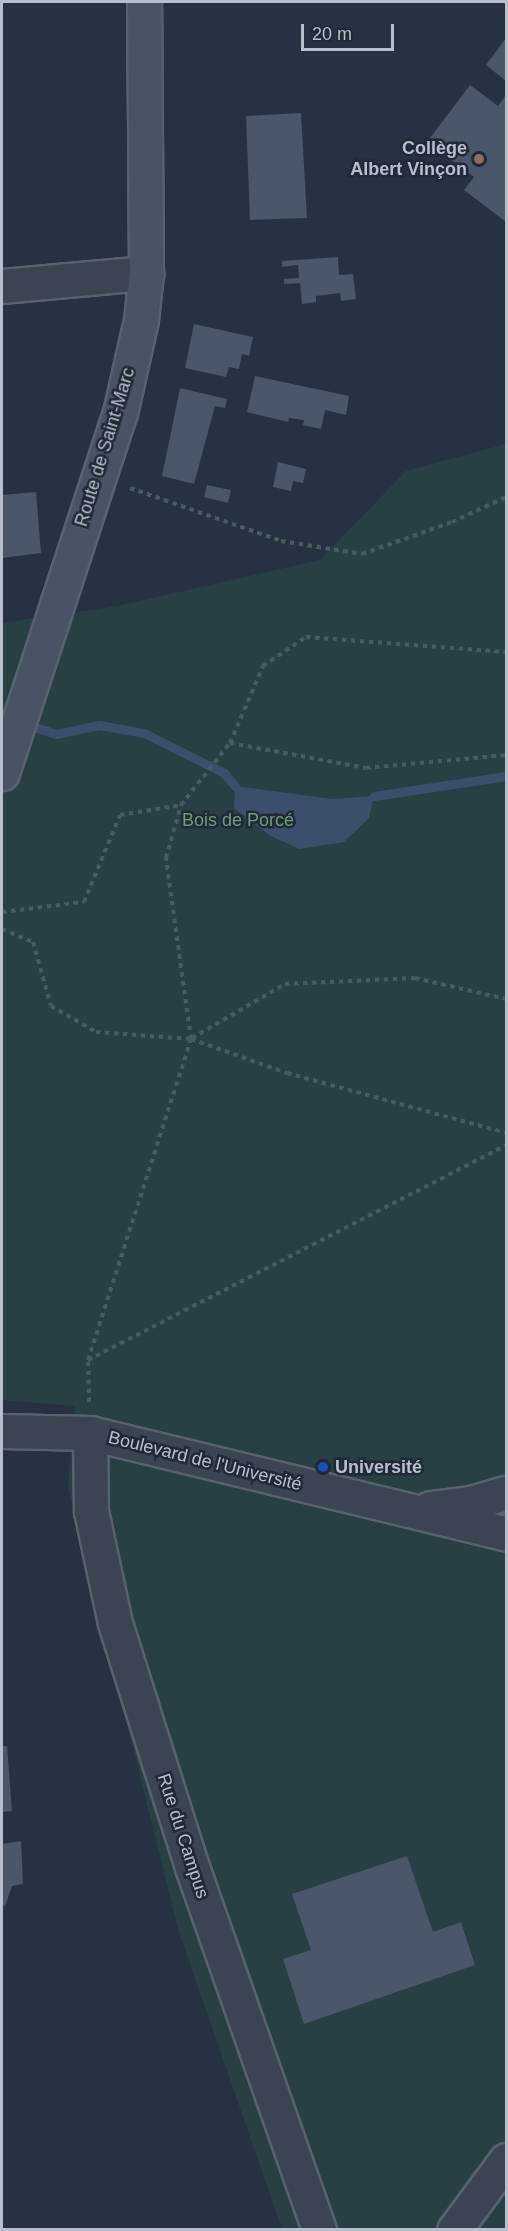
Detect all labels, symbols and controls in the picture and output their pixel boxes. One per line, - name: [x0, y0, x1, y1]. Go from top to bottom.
- scale bar: [304, 12, 397, 50]
- text: 20 m: [312, 24, 352, 44]
- place label: Collège Albert Vinçon: [350, 138, 467, 180]
- marker: Collège Albert Vinçon: [472, 152, 486, 166]
- street label: Route de Saint-Marc: [71, 365, 139, 529]
- park label: Bois de Porcé: [182, 809, 294, 831]
- street label: Boulevard de l'Université: [106, 1427, 304, 1495]
- place label: Université: [335, 1456, 422, 1478]
- marker: Université: [316, 1460, 330, 1474]
- street label: Rue du Campus: [153, 1771, 213, 1901]

